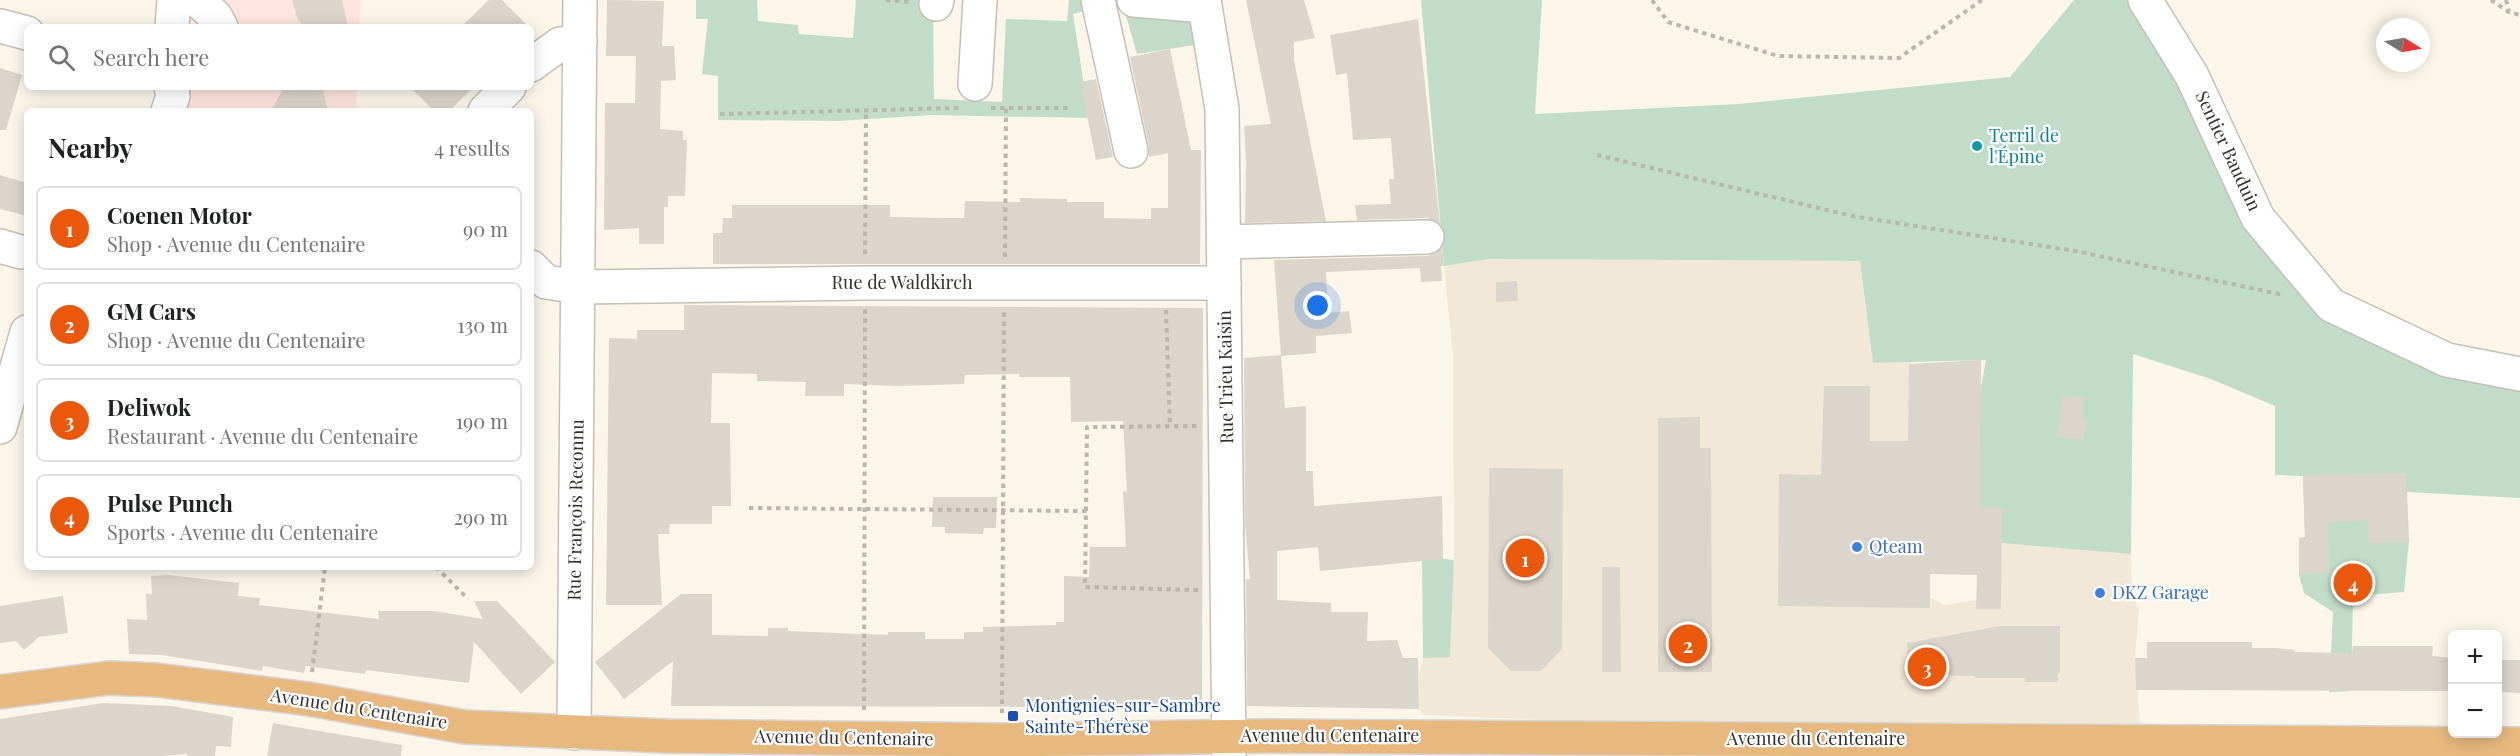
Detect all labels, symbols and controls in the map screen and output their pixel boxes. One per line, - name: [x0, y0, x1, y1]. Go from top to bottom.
- north arrow: [2376, 18, 2430, 72]
- search box: [24, 24, 534, 90]
- icon: search: [45, 41, 78, 74]
- text: Search here: [93, 42, 209, 72]
- street label: Sentier Bauduin: [2191, 87, 2267, 215]
- place label: Terril de l'Épine: [1989, 123, 2059, 168]
- text: Nearby: [48, 130, 133, 165]
- text: 4 results: [434, 134, 510, 161]
- marker: Terril de l'Épine: [1970, 139, 1984, 153]
- text: Coenen Motor: [107, 200, 252, 230]
- text: 1: [66, 215, 73, 242]
- text: 90 m: [463, 215, 508, 242]
- text: Shop · Avenue du Centenaire: [107, 230, 365, 257]
- street label: Rue de Waldkirch: [831, 270, 973, 294]
- your location: [1303, 291, 1332, 320]
- text: GM Cars: [107, 296, 196, 326]
- street label: Rue Trieu Kaisin: [1212, 310, 1238, 444]
- text: 2: [64, 311, 75, 338]
- text: 130 m: [457, 311, 508, 338]
- text: Shop · Avenue du Centenaire: [107, 326, 365, 353]
- text: Deliwok: [107, 392, 191, 422]
- text: 3: [65, 407, 74, 434]
- text: 190 m: [456, 407, 508, 434]
- street label: Rue François Reconnu: [561, 419, 589, 601]
- text: Restaurant · Avenue du Centenaire: [107, 422, 418, 449]
- text: Pulse Punch: [107, 488, 233, 518]
- text: 4: [64, 503, 75, 530]
- text: 290 m: [454, 503, 508, 530]
- text: Sports · Avenue du Centenaire: [107, 518, 378, 545]
- place label: Qteam: [1869, 534, 1923, 558]
- pin: 1: [1506, 536, 1544, 580]
- marker: Qteam: [1850, 540, 1864, 554]
- pin: 4: [2334, 560, 2372, 606]
- place label: DKZ Garage: [2112, 580, 2209, 604]
- marker: DKZ Garage: [2093, 586, 2107, 600]
- pin: 2: [1668, 622, 1708, 666]
- map controls: [2448, 630, 2502, 738]
- button: +: [2448, 630, 2502, 684]
- pin: 3: [1908, 644, 1946, 690]
- street label: Avenue du Centenaire: [268, 682, 449, 734]
- button: −: [2448, 684, 2502, 738]
- place label: Montignies-sur-Sambre Sainte-Thérèse: [1025, 693, 1221, 738]
- marker: Montignies-sur-Sambre Sainte-Thérèse: [1006, 709, 1020, 723]
- street label: Avenue du Centenaire: [753, 723, 934, 751]
- street label: Avenue du Centenaire: [1240, 723, 1419, 747]
- street label: Avenue du Centenaire: [1726, 726, 1905, 750]

